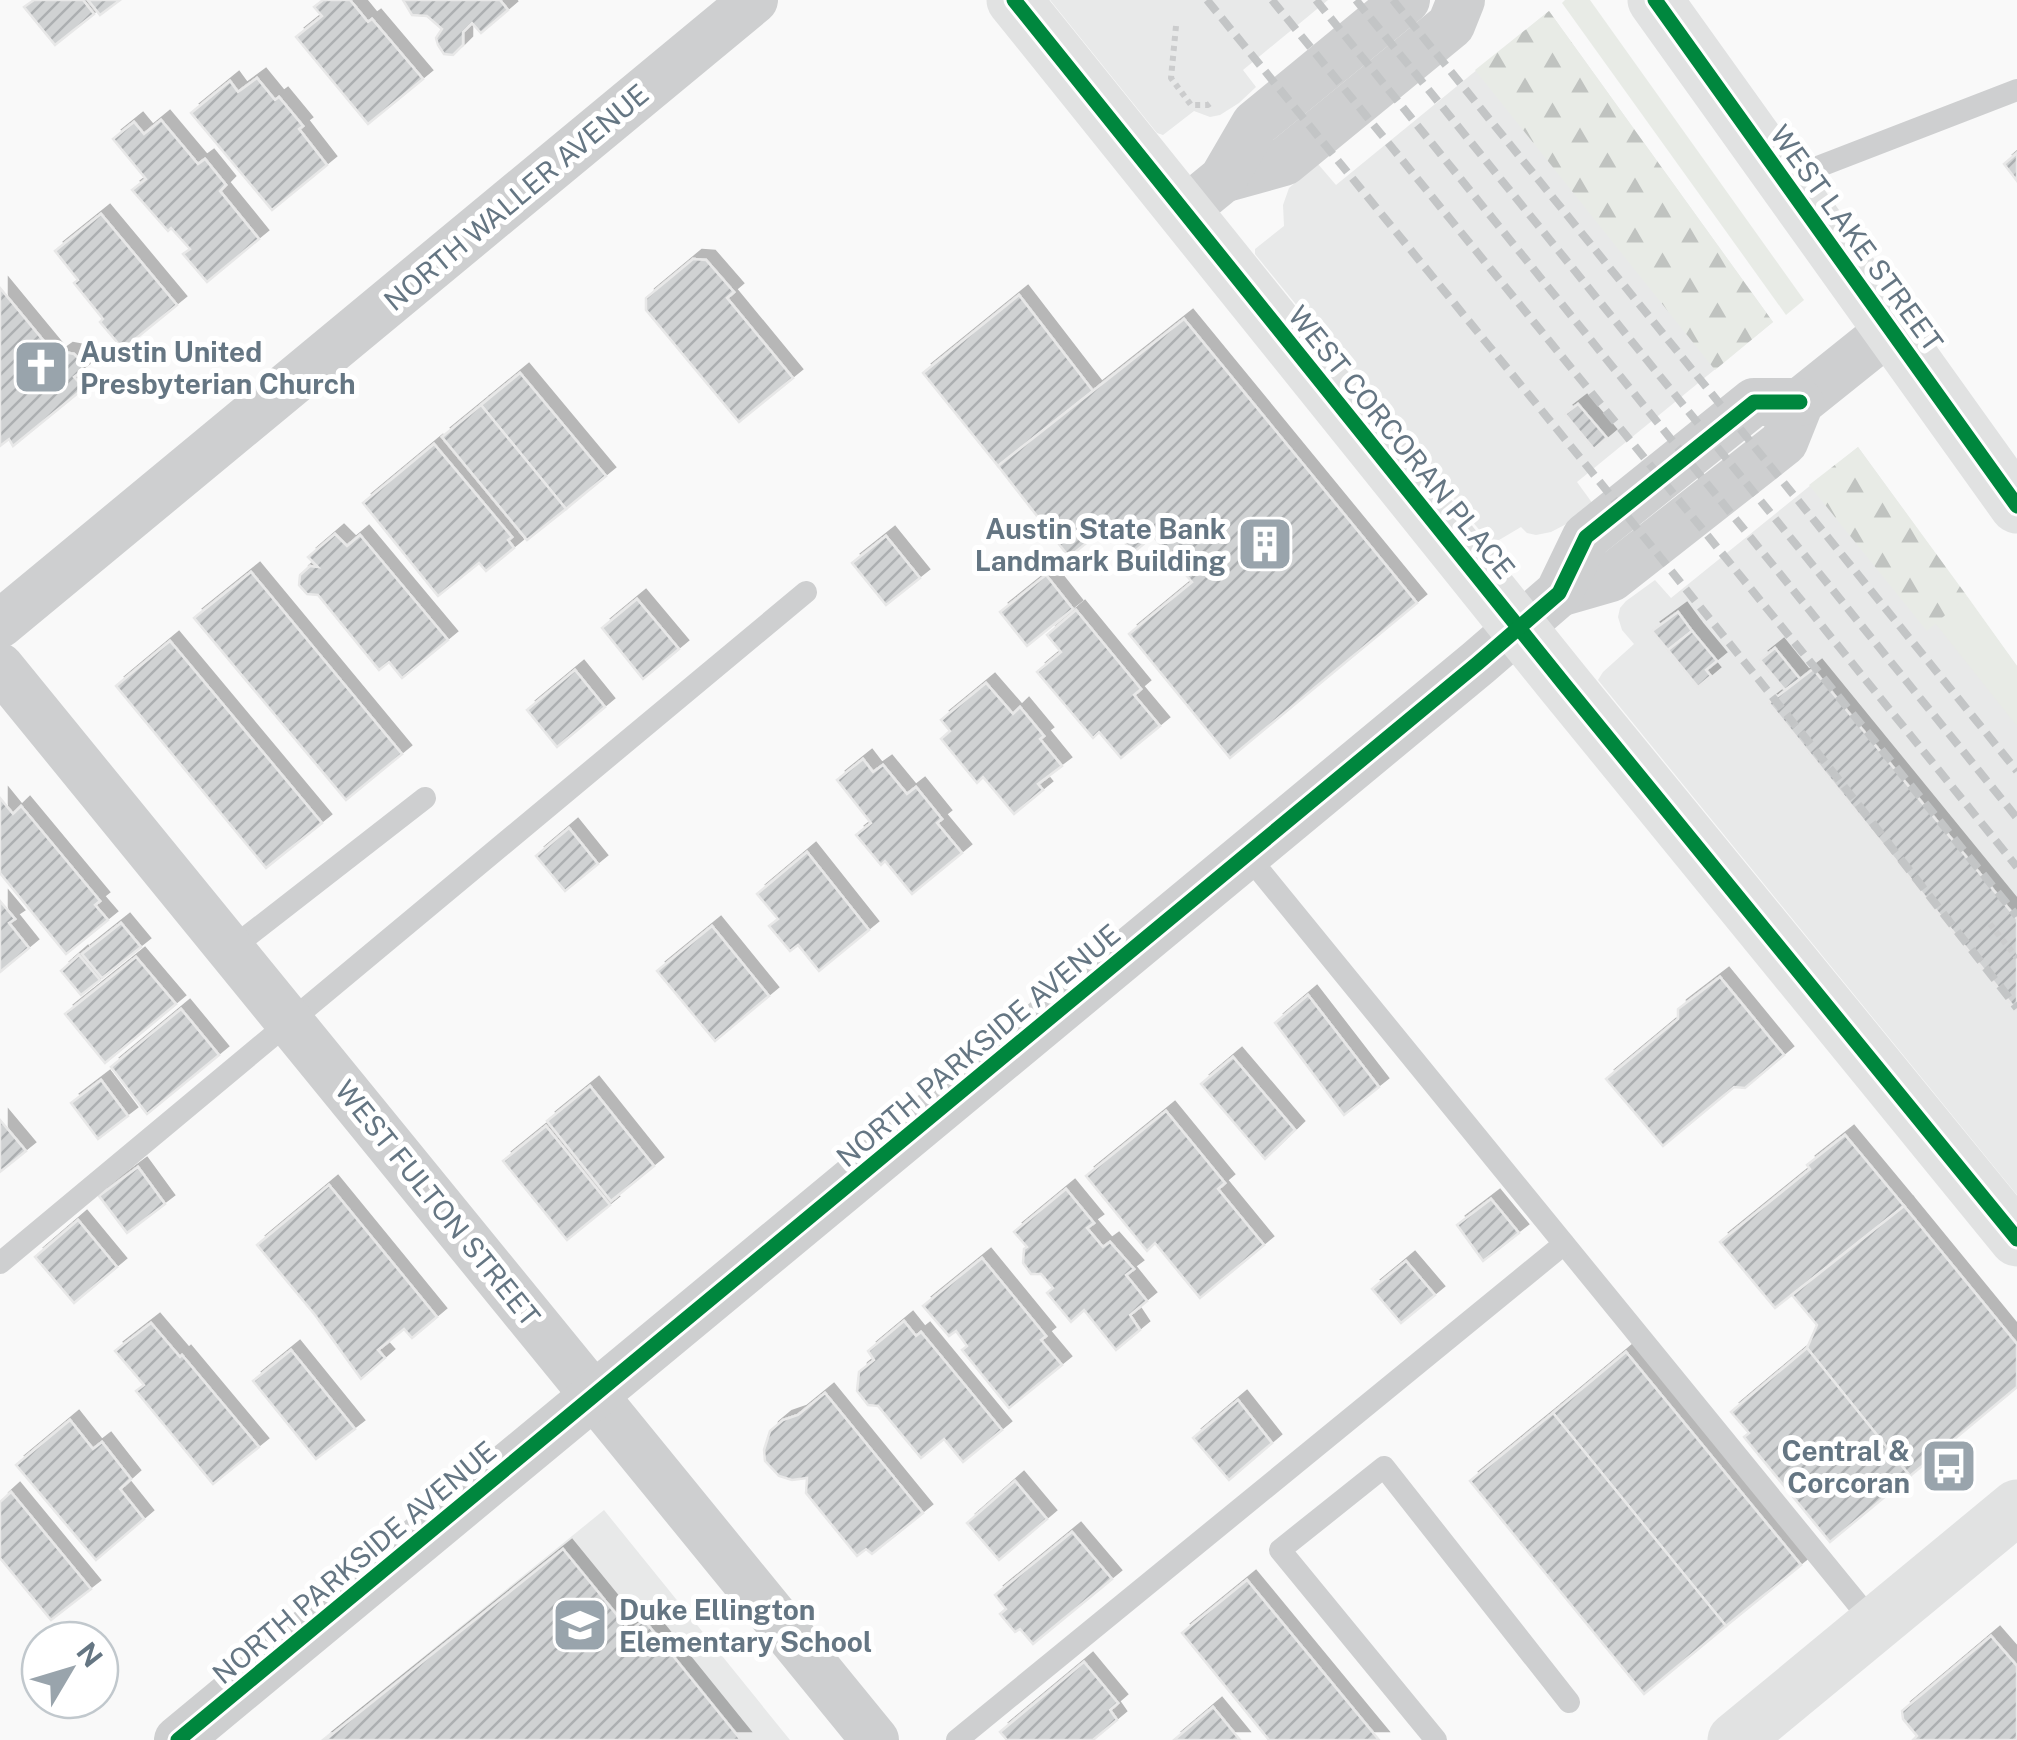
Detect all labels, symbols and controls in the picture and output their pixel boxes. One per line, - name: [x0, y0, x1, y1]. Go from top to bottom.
- street label: NORTH WALLER AVENUE: [377, 77, 655, 317]
- street label: WEST LAKE STREET: [1764, 118, 1950, 358]
- street label: WEST CORCORAN PLACE: [1282, 299, 1522, 585]
- place label: Austin United Presbyterian Church: [80, 335, 355, 400]
- church icon: Austin United Presbyterian Church: [11, 337, 71, 397]
- place label: Austin State Bank Landmark Building: [975, 512, 1226, 577]
- building icon: Austin State Bank Landmark Building: [1235, 514, 1295, 574]
- street label: NORTH PARKSIDE AVENUE: [830, 917, 1126, 1173]
- street label: WEST FULTON STREET: [329, 1074, 547, 1332]
- street label: NORTH PARKSIDE AVENUE: [206, 1434, 502, 1690]
- place label: Central & Corcoran: [1781, 1434, 1910, 1499]
- bus stop icon: Central & Corcoran: [1919, 1436, 1979, 1496]
- place label: Duke Ellington Elementary School: [619, 1593, 872, 1658]
- school or university icon: Duke Ellington Elementary School: [550, 1595, 610, 1655]
- north arrow: [20, 1620, 120, 1720]
- text: N: [70, 1636, 110, 1673]

